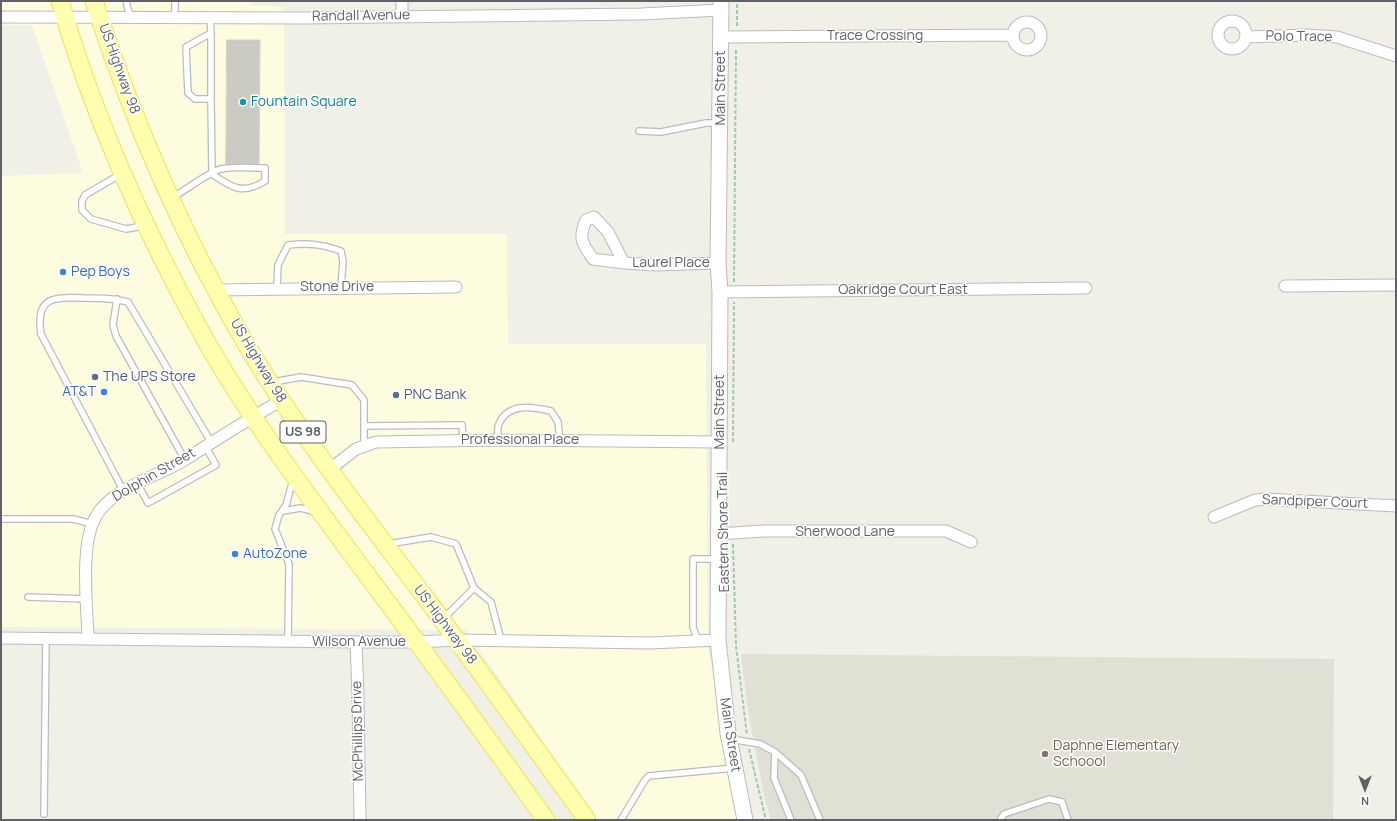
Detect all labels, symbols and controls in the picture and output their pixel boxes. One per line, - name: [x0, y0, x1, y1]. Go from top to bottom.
- street label: Randall Avenue: [312, 7, 410, 25]
- street label: US Highway 98: [95, 22, 143, 116]
- street label: Trace Crossing: [827, 28, 923, 44]
- street label: Polo Trace: [1265, 28, 1333, 46]
- street label: Main Street: [713, 50, 729, 126]
- place label: Fountain Square: [251, 94, 357, 110]
- marker: Fountain Square: [238, 97, 248, 107]
- street label: Laurel Place: [632, 255, 710, 271]
- place label: Pep Boys: [71, 264, 130, 280]
- marker: Pep Boys: [58, 267, 68, 277]
- street label: Stone Drive: [300, 279, 374, 295]
- street label: Oakridge Court East: [838, 282, 968, 298]
- street label: US Highway 98: [226, 316, 290, 406]
- place label: The UPS Store: [103, 369, 196, 385]
- marker: The UPS Store: [90, 372, 100, 382]
- street label: Main Street: [712, 374, 728, 450]
- place label: AT&T: [62, 384, 96, 400]
- marker: AT&T: [99, 387, 109, 397]
- place label: PNC Bank: [404, 387, 466, 403]
- marker: PNC Bank: [391, 390, 401, 400]
- road number: US 98: [280, 421, 326, 443]
- street label: Professional Place: [461, 432, 579, 448]
- street label: Dolphin Street: [110, 444, 198, 506]
- street label: Eastern Shore Trail: [715, 472, 733, 592]
- street label: Sandpiper Court: [1262, 492, 1368, 512]
- street label: Sherwood Lane: [795, 524, 895, 540]
- place label: AutoZone: [243, 546, 307, 562]
- marker: AutoZone: [230, 549, 240, 559]
- street label: US Highway 98: [410, 582, 480, 668]
- street label: Wilson Avenue: [312, 634, 406, 650]
- street label: McPhillips Drive: [349, 681, 367, 781]
- street label: Main Street: [716, 697, 744, 773]
- place label: Daphne Elementary Schoool: [1053, 738, 1179, 770]
- marker: Daphne Elementary Schoool: [1040, 749, 1050, 759]
- north arrow: [1345, 769, 1385, 809]
- text: N: [1361, 794, 1369, 809]

